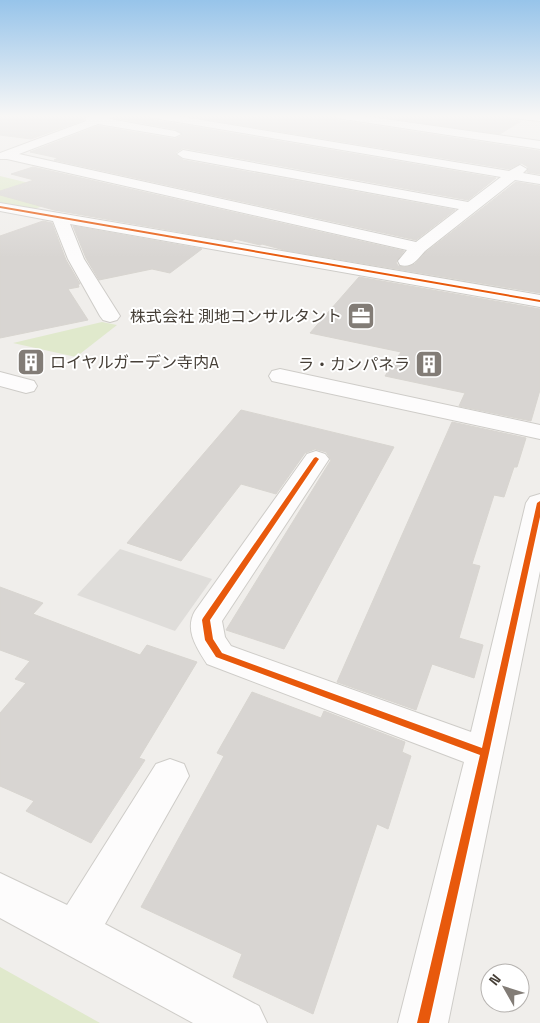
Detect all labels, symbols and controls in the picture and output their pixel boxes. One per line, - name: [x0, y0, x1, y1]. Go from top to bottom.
- office icon: 株式会社 測地コンサルタント: [346, 301, 376, 331]
- place label: 株式会社 測地コンサルタント: [130, 306, 342, 327]
- building icon: ロイヤルガーデン寺内A: [16, 347, 46, 377]
- building icon: ラ・カンパネラ: [414, 349, 444, 379]
- place label: ロイヤルガーデン寺内A: [50, 352, 219, 373]
- place label: ラ・カンパネラ: [298, 354, 410, 375]
- north arrow: [480, 963, 530, 1013]
- text: N: [485, 971, 505, 989]

